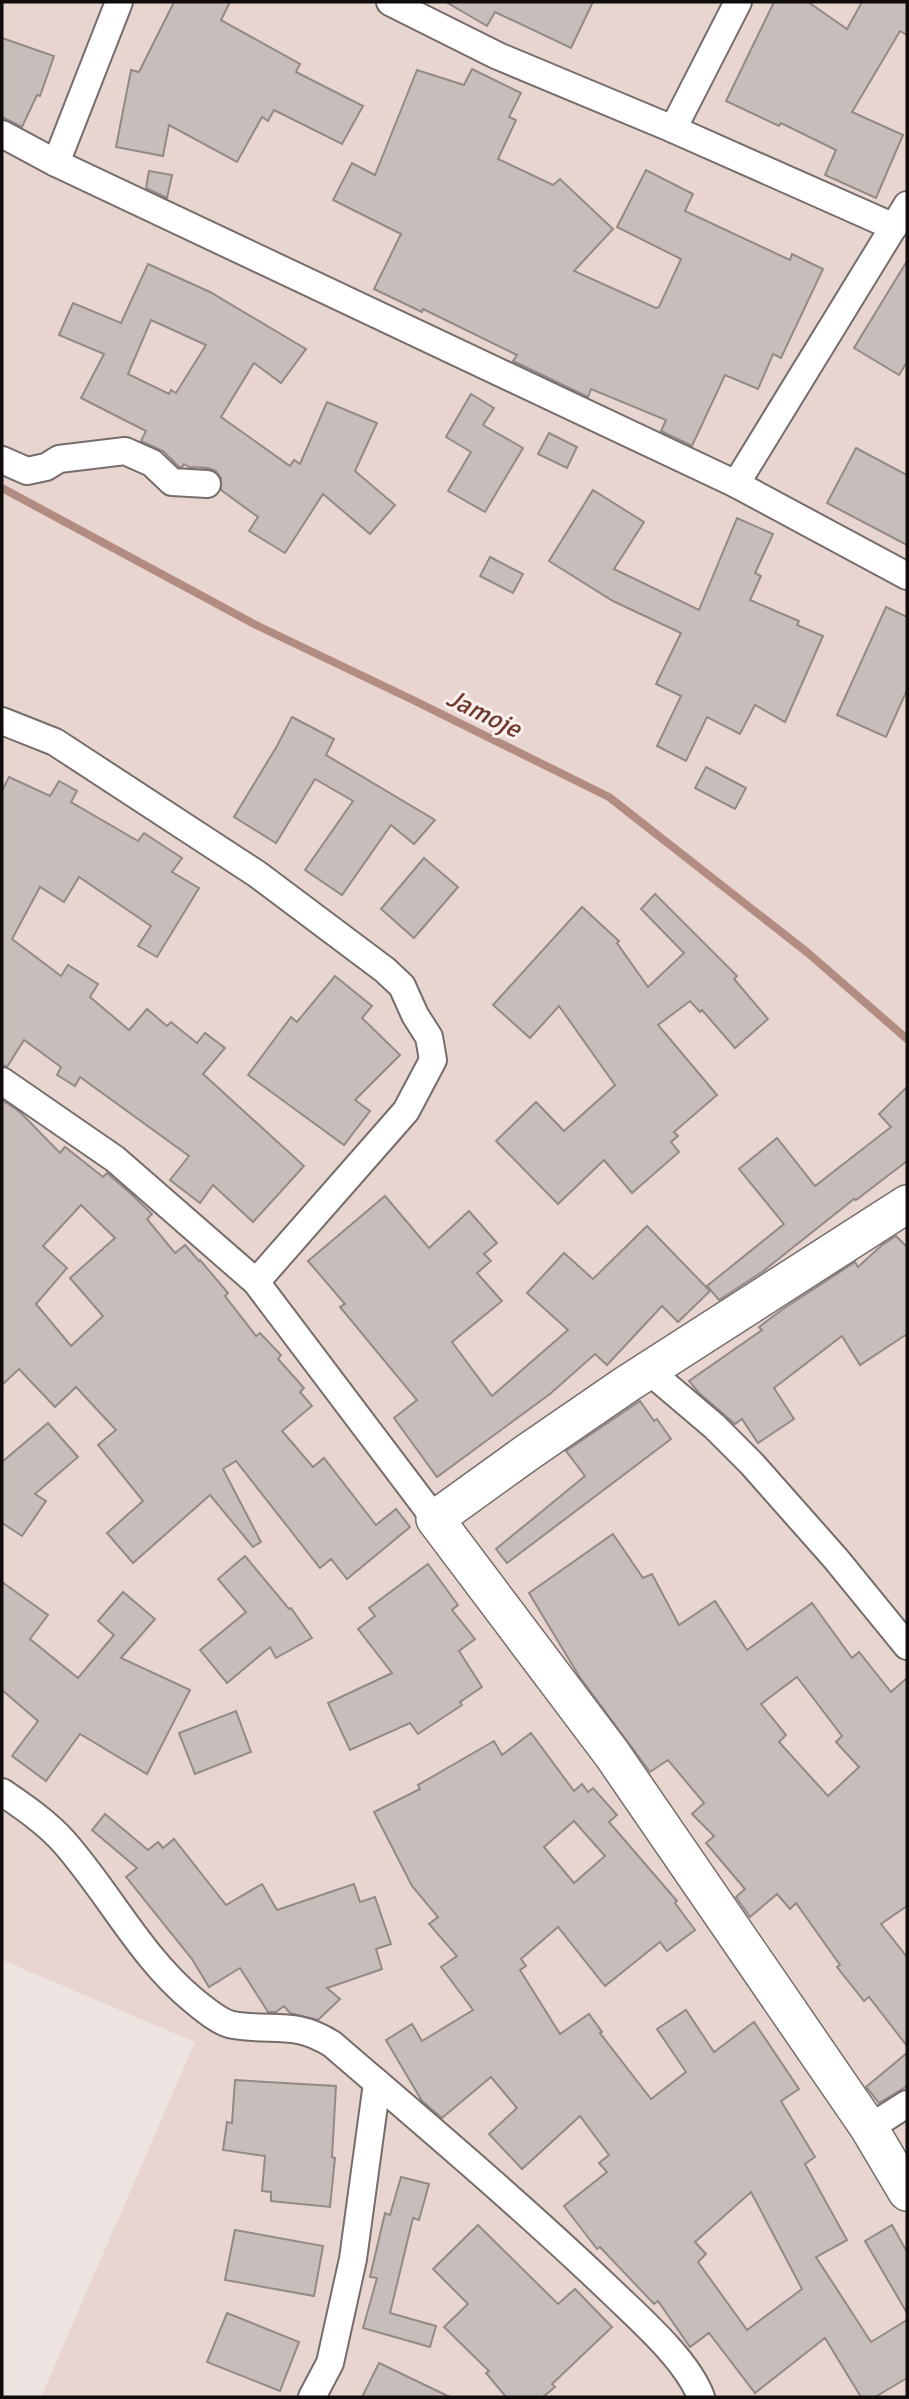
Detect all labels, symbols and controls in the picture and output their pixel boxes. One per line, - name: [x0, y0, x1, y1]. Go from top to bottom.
- water label: Jamoje: [441, 682, 528, 746]

